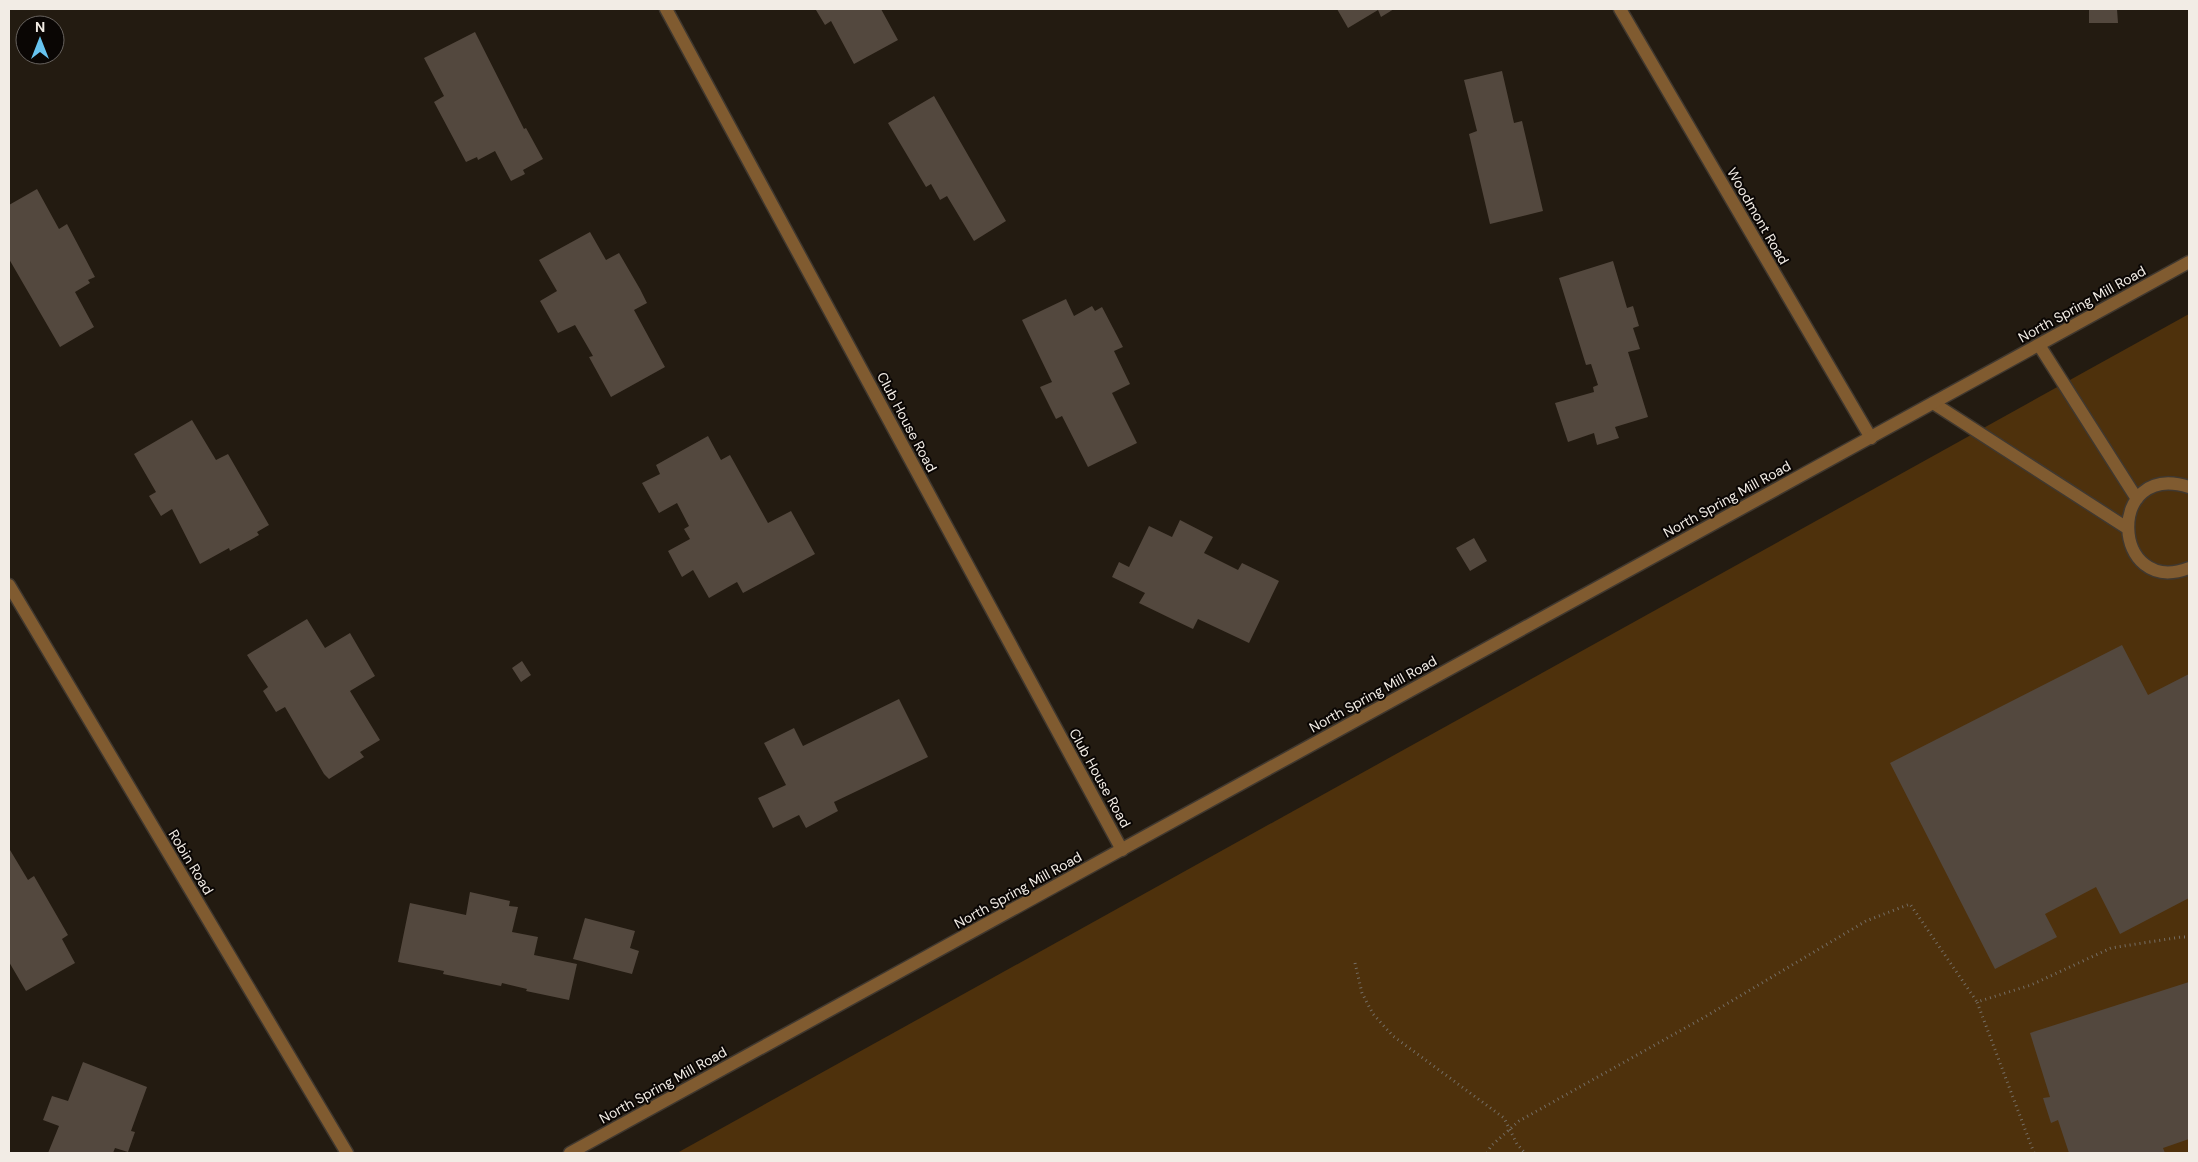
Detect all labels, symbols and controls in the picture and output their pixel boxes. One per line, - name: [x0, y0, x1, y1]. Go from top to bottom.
- north arrow: [15, 15, 65, 65]
- text: N: [35, 18, 45, 36]
- street label: Woodmont Road: [1723, 164, 1793, 268]
- street label: North Spring Mill Road: [2015, 261, 2149, 347]
- street label: Club House Road: [873, 369, 941, 475]
- street label: North Spring Mill Road: [1660, 456, 1794, 542]
- street label: North Spring Mill Road: [1306, 651, 1440, 737]
- street label: Club House Road: [1065, 725, 1135, 831]
- street label: Robin Road: [165, 826, 217, 898]
- street label: North Spring Mill Road: [951, 847, 1085, 933]
- street label: North Spring Mill Road: [596, 1042, 730, 1128]

